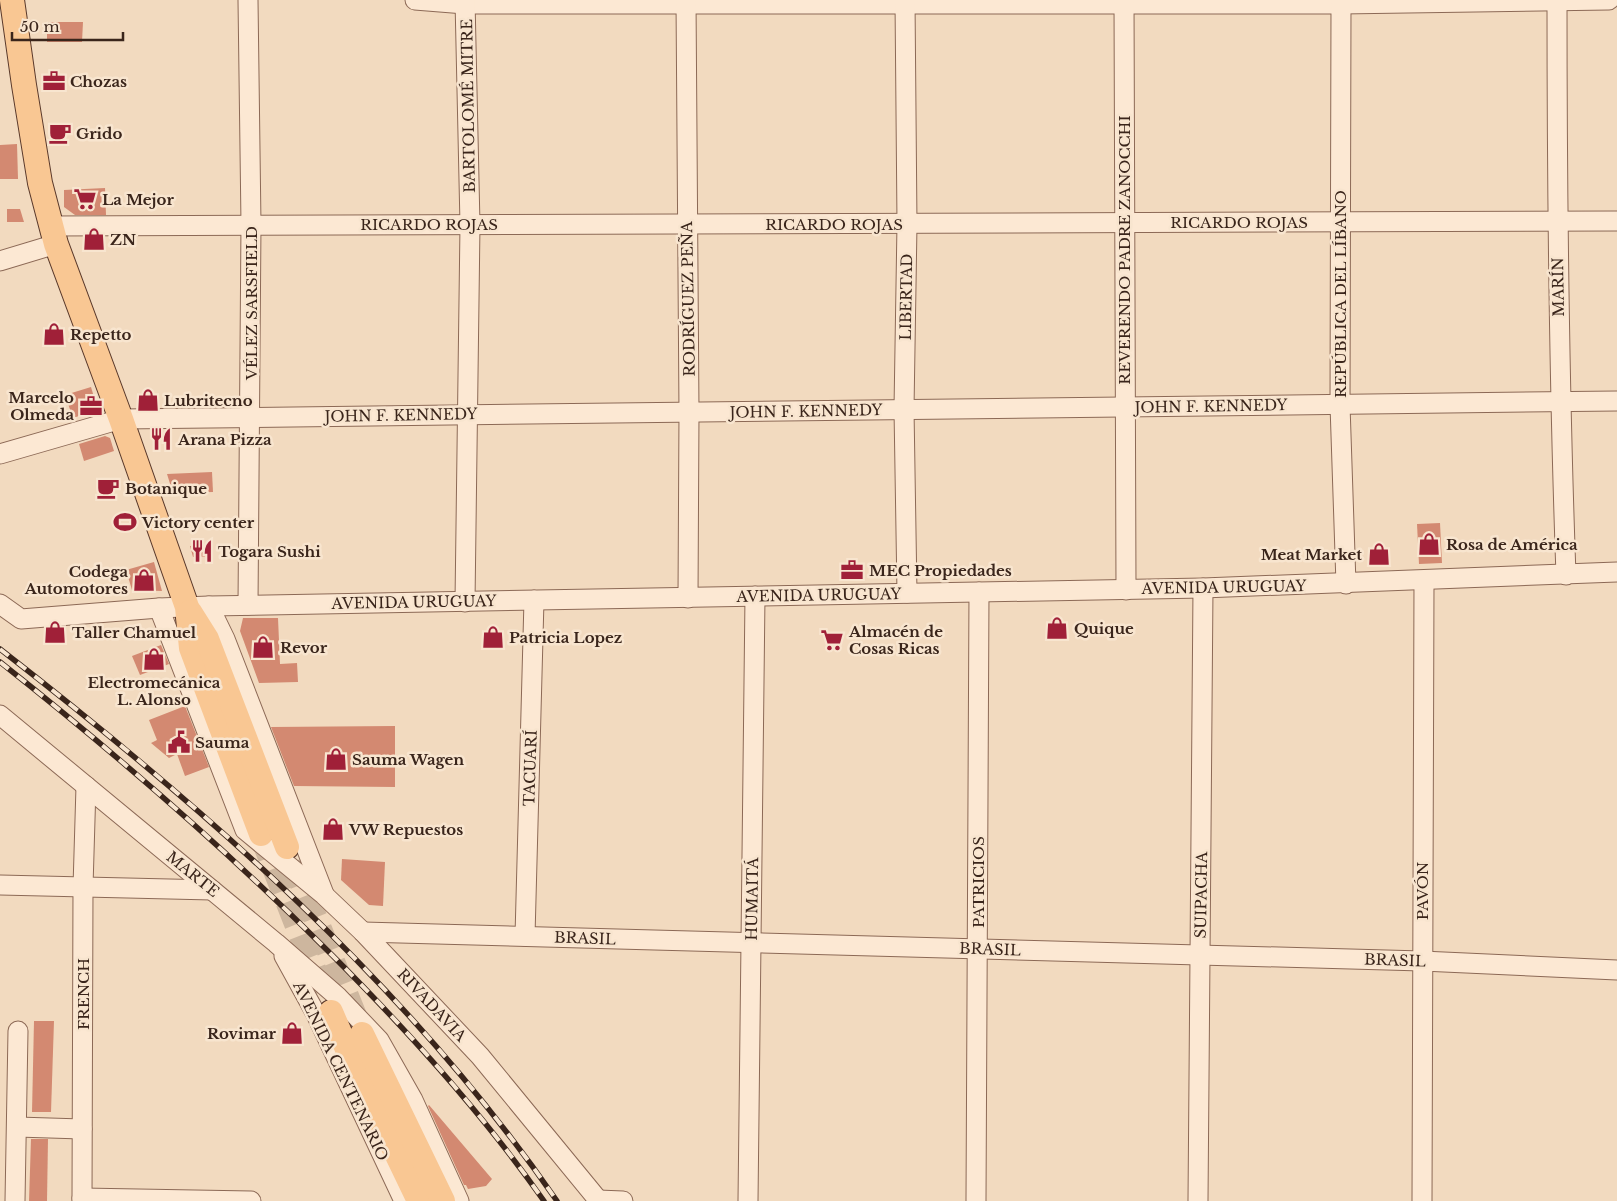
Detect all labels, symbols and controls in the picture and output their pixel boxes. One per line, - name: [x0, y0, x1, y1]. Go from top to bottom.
- scale bar: [12, 10, 124, 42]
- text: 50 m: [20, 17, 60, 36]
- street label: BARTOLOMÉ MITRE: [457, 19, 479, 193]
- office icon: Chozas: [41, 68, 67, 94]
- place label: Chozas: [70, 72, 127, 91]
- street label: REVERENDO PADRE ZANOCCHI: [1115, 115, 1134, 385]
- cafe icon: Grido: [47, 120, 73, 146]
- place label: Grido: [76, 124, 122, 143]
- supermarket icon: La Mejor: [72, 186, 98, 212]
- place label: La Mejor: [102, 190, 174, 209]
- street label: REPÚBLICA DEL LÍBANO: [1331, 190, 1350, 398]
- street label: RICARDO ROJAS: [1170, 213, 1308, 232]
- street label: RICARDO ROJAS: [360, 215, 498, 234]
- street label: RICARDO ROJAS: [765, 215, 903, 234]
- street label: RODRÍGUEZ PEÑA: [677, 221, 699, 377]
- shop icon: ZN: [81, 226, 107, 252]
- street label: VÉLEZ SARSFIELD: [242, 226, 261, 381]
- place label: ZN: [110, 230, 136, 249]
- street label: LIBERTAD: [896, 253, 916, 341]
- street label: MARÍN: [1548, 257, 1568, 317]
- shop icon: Repetto: [41, 321, 67, 347]
- place label: Repetto: [70, 325, 132, 344]
- shop icon: Lubritecno: [135, 387, 161, 413]
- place label: Marcelo Olmeda: [8, 388, 74, 424]
- place label: Lubritecno: [164, 391, 253, 410]
- office icon: Marcelo Olmeda: [78, 393, 104, 419]
- street label: JOHN F. KENNEDY: [1132, 395, 1289, 417]
- street label: JOHN F. KENNEDY: [727, 400, 884, 422]
- street label: JOHN F. KENNEDY: [322, 404, 479, 426]
- restaurant icon: Arana Pizza: [148, 426, 174, 452]
- place label: Arana Pizza: [177, 430, 272, 449]
- cafe icon: Botanique: [95, 475, 121, 501]
- place label: Botanique: [125, 479, 207, 498]
- sports icon: Victory center: [112, 509, 138, 535]
- place label: Victory center: [141, 513, 255, 532]
- shop icon: Rosa de América: [1416, 531, 1442, 557]
- place label: Rosa de América: [1446, 535, 1578, 554]
- restaurant icon: Togara Sushi: [189, 538, 215, 564]
- shop icon: Meat Market: [1366, 541, 1392, 567]
- place label: Togara Sushi: [218, 542, 321, 561]
- place label: Meat Market: [1261, 545, 1362, 564]
- office icon: MEC Propiedades: [839, 557, 865, 583]
- place label: MEC Propiedades: [869, 561, 1012, 580]
- place label: Codega Automotores: [24, 562, 128, 598]
- shop icon: Codega Automotores: [131, 567, 157, 593]
- street label: AVENIDA URUGUAY: [1140, 576, 1308, 598]
- street label: AVENIDA URUGUAY: [735, 584, 903, 606]
- street label: AVENIDA URUGUAY: [330, 591, 498, 613]
- shop icon: Quique: [1044, 615, 1070, 641]
- shop icon: Taller Chamuel: [42, 619, 68, 645]
- place label: Quique: [1074, 619, 1134, 638]
- place label: Almacén de Cosas Ricas: [848, 622, 943, 658]
- place label: Taller Chamuel: [72, 623, 197, 642]
- shop icon: Patricia Lopez: [480, 624, 506, 650]
- supermarket icon: Almacén de Cosas Ricas: [819, 627, 845, 653]
- place label: Patricia Lopez: [509, 628, 622, 647]
- shop icon: Revor: [250, 634, 276, 660]
- place label: Revor: [280, 638, 328, 657]
- shop icon: Electromecánica L. Alonso: [141, 646, 167, 672]
- place label: Electromecánica L. Alonso: [88, 673, 221, 709]
- public building icon: Sauma: [166, 729, 192, 755]
- street label: TACUARÍ: [519, 730, 541, 806]
- place label: Sauma: [195, 733, 250, 752]
- shop icon: Sauma Wagen: [323, 746, 349, 772]
- place label: Sauma Wagen: [352, 750, 464, 769]
- shop icon: VW Repuestos: [320, 816, 346, 842]
- place label: VW Repuestos: [348, 820, 463, 839]
- street label: PATRICIOS: [969, 836, 988, 928]
- street label: MARTE: [163, 847, 223, 901]
- street label: SUIPACHA: [1191, 851, 1211, 939]
- street label: HUMAITÁ: [742, 857, 762, 941]
- street label: PAVÓN: [1413, 862, 1432, 920]
- street label: BRASIL: [554, 927, 616, 949]
- street label: BRASIL: [959, 938, 1021, 960]
- street label: BRASIL: [1364, 949, 1426, 971]
- street label: FRENCH: [74, 958, 93, 1030]
- street label: RIVADAVIA: [393, 964, 471, 1046]
- street label: AVENIDA CENTENARIO: [289, 977, 393, 1164]
- shop icon: Rovimar: [279, 1020, 305, 1046]
- place label: Rovimar: [207, 1024, 277, 1043]

